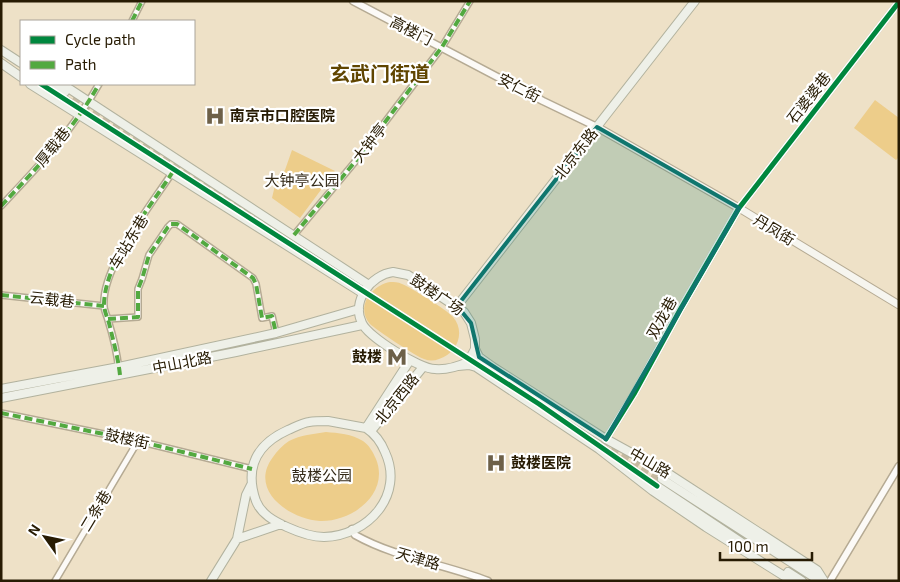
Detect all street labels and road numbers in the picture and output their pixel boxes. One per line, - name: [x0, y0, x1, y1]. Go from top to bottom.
- street label: 高楼门: [387, 12, 436, 48]
- street label: 石婆婆巷: [783, 68, 834, 127]
- street label: 安仁街: [495, 69, 544, 105]
- street label: 大钟亭: [348, 119, 390, 166]
- street label: 厚载巷: [31, 123, 73, 170]
- street label: 北京东路: [550, 124, 601, 183]
- street label: 丹凤街: [751, 210, 798, 248]
- street label: 车站东巷: [105, 211, 151, 272]
- street label: 鼓楼广场: [408, 270, 467, 318]
- street label: 云载巷: [29, 288, 75, 310]
- street label: 双龙巷: [642, 293, 680, 342]
- street label: 中山北路: [151, 347, 213, 377]
- street label: 北京西路: [370, 369, 422, 427]
- street label: 鼓楼街: [103, 425, 151, 452]
- street label: 中山路: [627, 443, 674, 481]
- street label: 二条巷: [76, 487, 114, 534]
- street label: 天津路: [394, 543, 442, 573]

